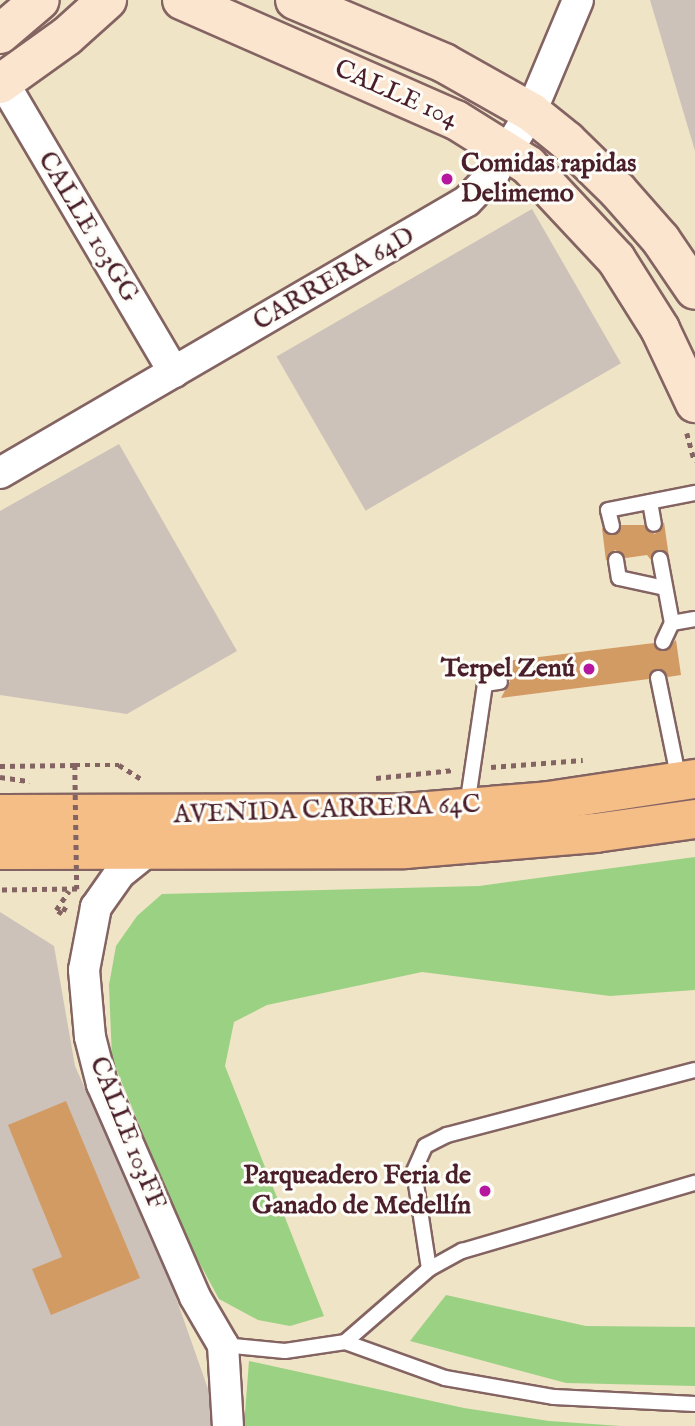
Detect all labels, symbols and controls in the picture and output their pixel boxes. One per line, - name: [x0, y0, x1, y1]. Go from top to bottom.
- street label: CALLE 104: [329, 53, 463, 135]
- street label: CALLE 103GG: [31, 146, 145, 308]
- place label: Comidas rapidas Delimemo: [461, 148, 636, 210]
- marker: Comidas rapidas Delimemo: [439, 171, 455, 187]
- street label: CARRERA 64D: [248, 220, 420, 338]
- place label: Terpel Zenú: [441, 653, 575, 685]
- marker: Terpel Zenú: [581, 661, 597, 677]
- street label: AVENIDA CARRERA 64C: [173, 789, 481, 831]
- street label: CALLE 103FF: [82, 1052, 172, 1214]
- place label: Parqueadero Feria de Ganado de Medellín: [243, 1160, 471, 1222]
- marker: Parqueadero Feria de Ganado de Medellín: [477, 1183, 493, 1199]

